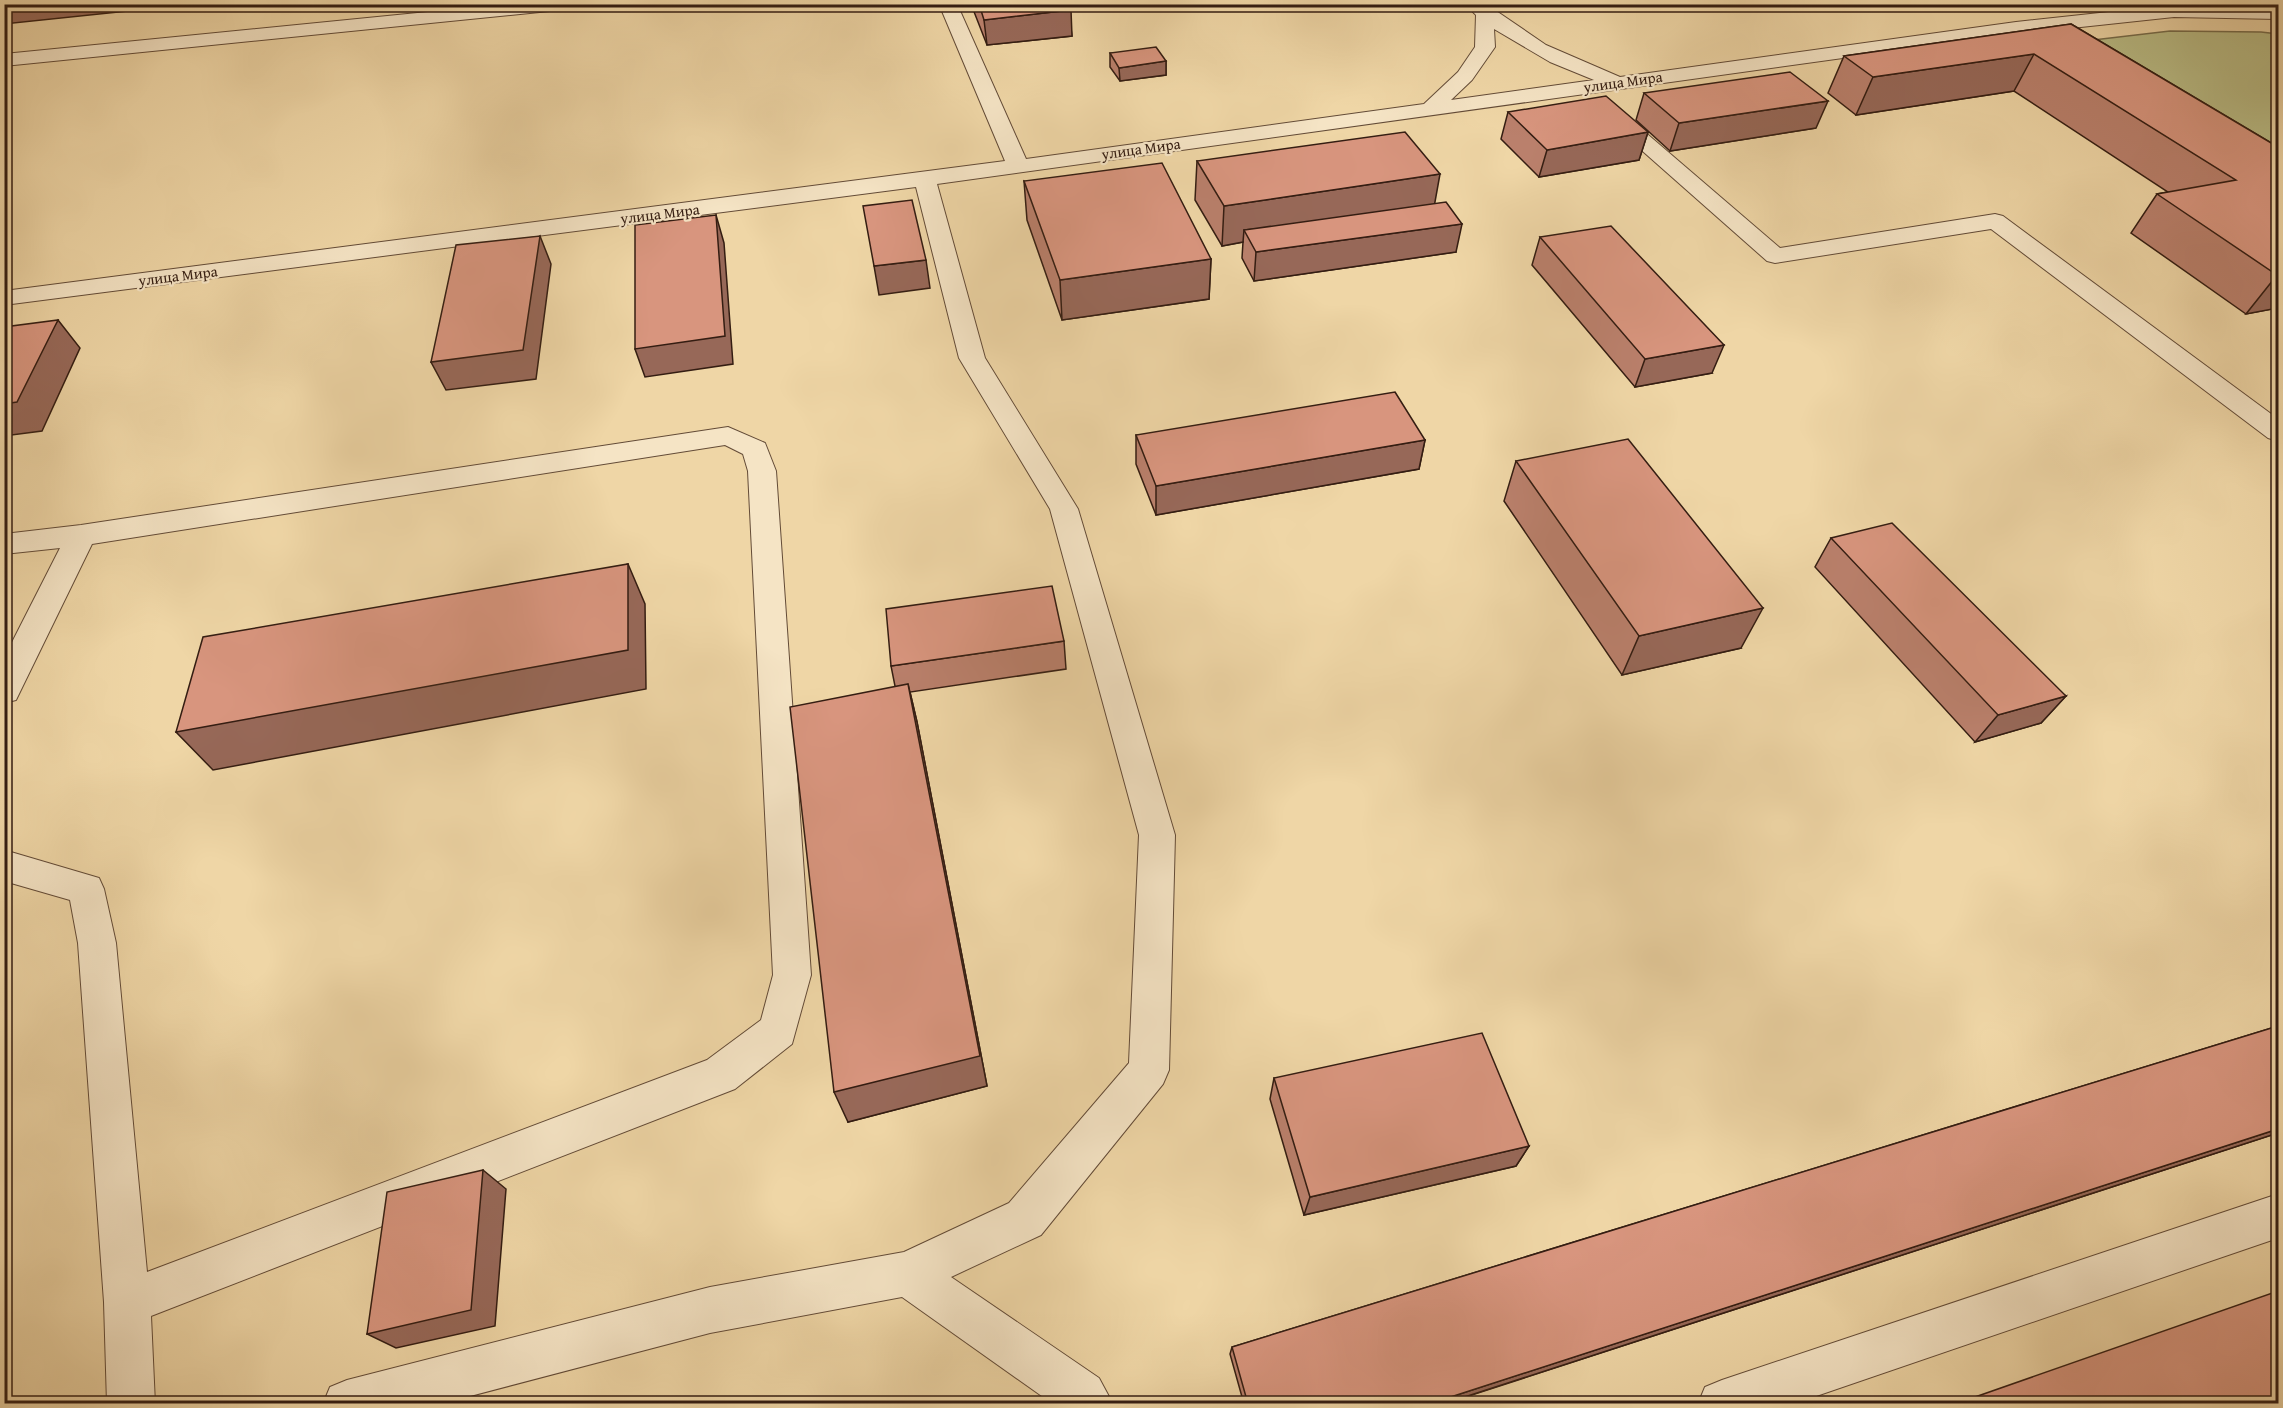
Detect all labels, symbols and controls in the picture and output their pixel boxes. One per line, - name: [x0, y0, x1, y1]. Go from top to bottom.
- street label: улица Мира: [1581, 65, 1665, 98]
- street label: улица Мира: [1099, 132, 1183, 165]
- street label: улица Мира: [618, 198, 702, 229]
- street label: улица Мира: [136, 260, 220, 291]

